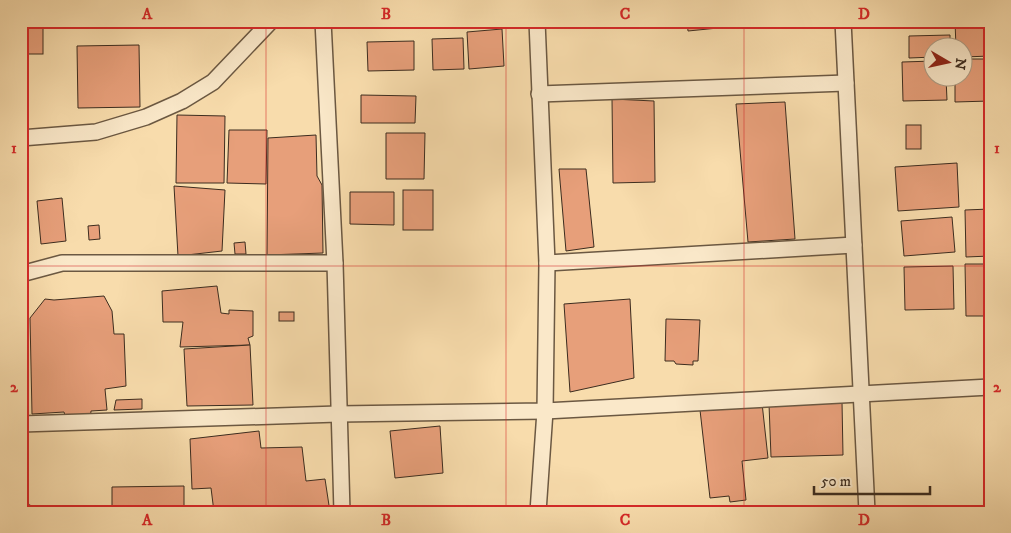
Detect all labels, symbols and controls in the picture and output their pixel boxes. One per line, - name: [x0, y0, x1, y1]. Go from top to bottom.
- text: A: [141, 4, 153, 24]
- text: B: [381, 4, 391, 24]
- text: C: [620, 4, 630, 24]
- text: D: [858, 4, 870, 24]
- north arrow: [924, 38, 974, 88]
- text: N: [950, 57, 970, 71]
- text: 1: [11, 138, 17, 158]
- text: 1: [994, 138, 1000, 158]
- text: 2: [10, 377, 19, 397]
- text: 2: [993, 377, 1002, 397]
- scale bar: [814, 463, 930, 495]
- text: 50 m: [821, 472, 851, 491]
- text: A: [141, 510, 153, 530]
- text: B: [381, 510, 391, 530]
- text: C: [620, 510, 630, 530]
- text: D: [858, 510, 870, 530]

